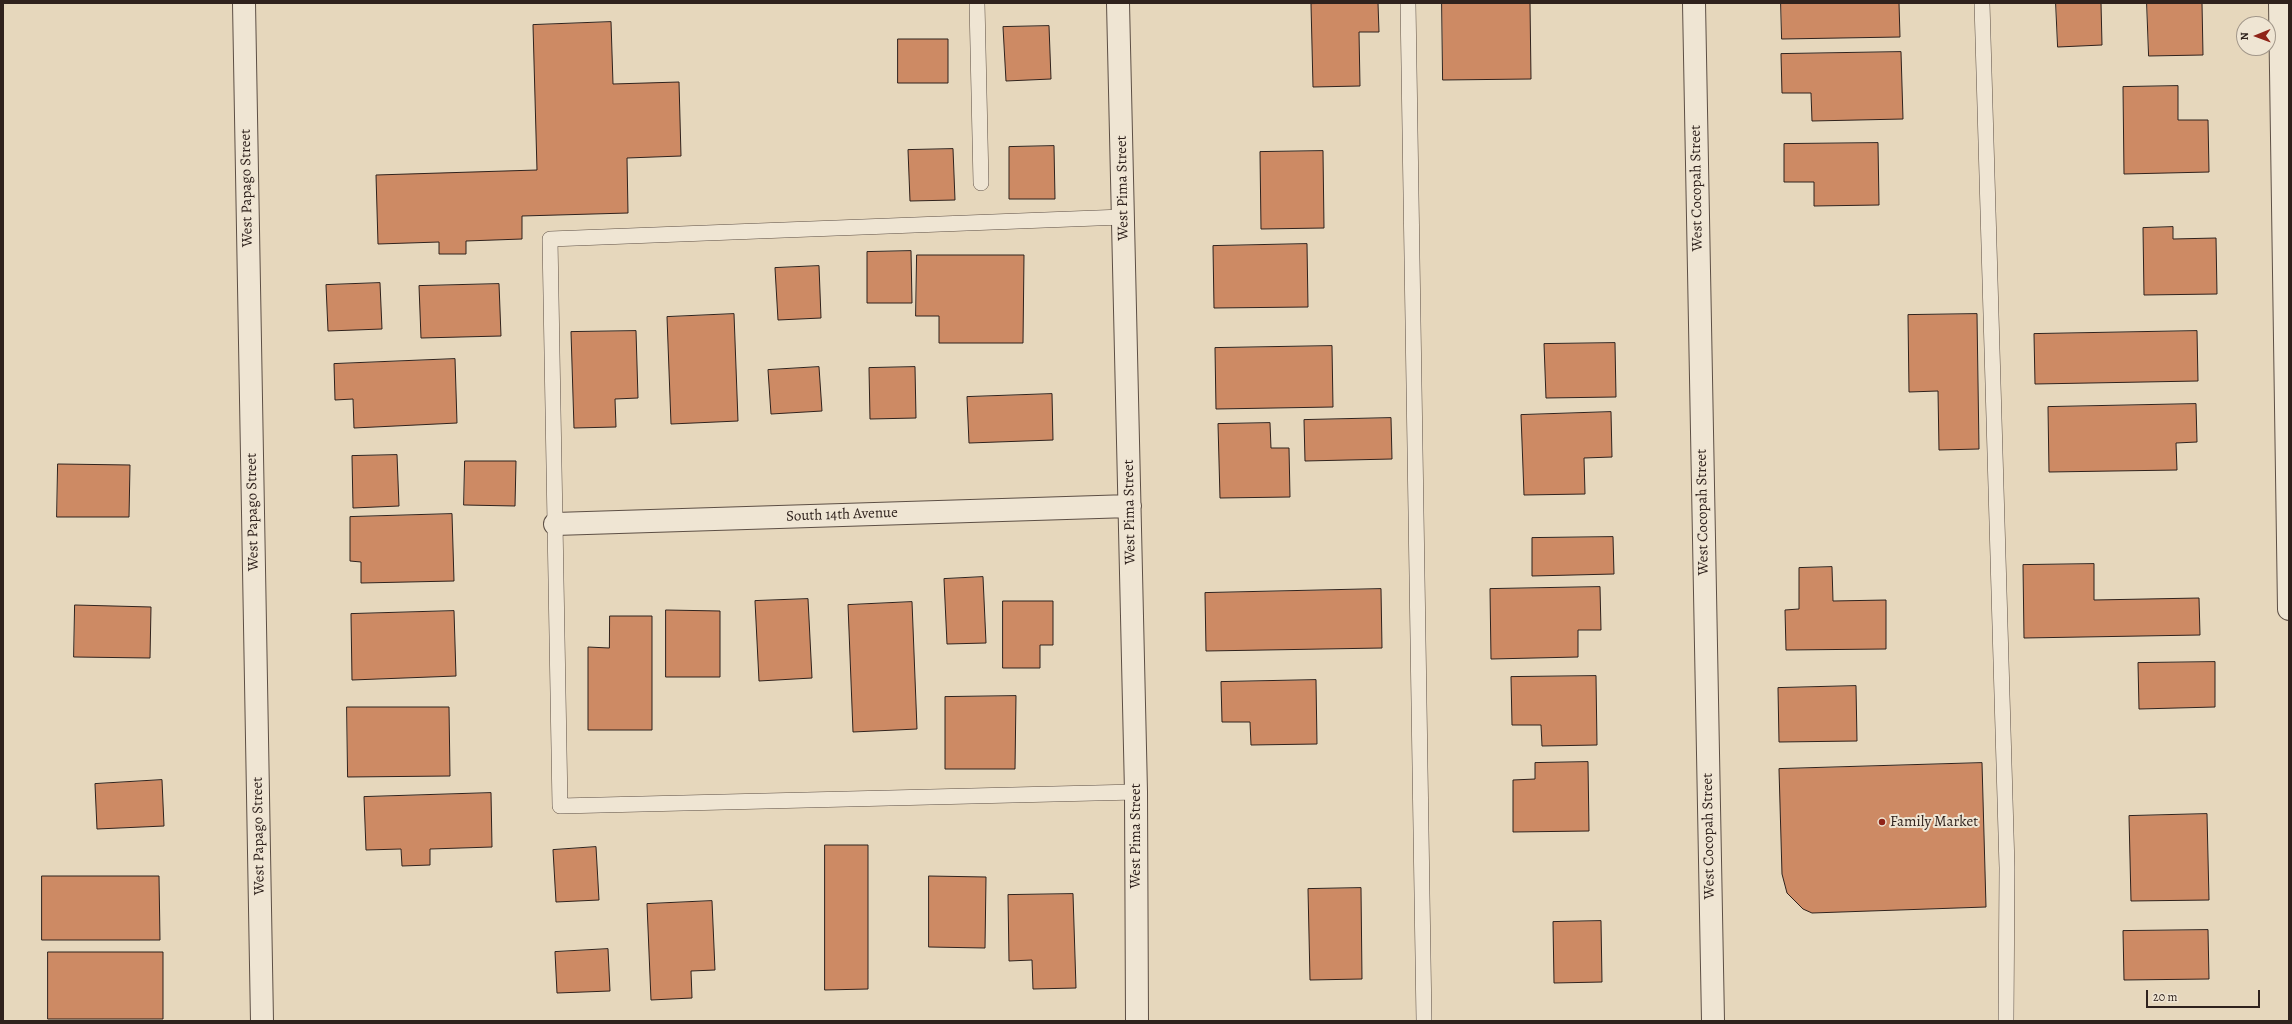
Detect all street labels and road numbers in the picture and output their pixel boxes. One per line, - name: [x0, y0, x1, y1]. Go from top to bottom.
- street label: West Cocopah Street: [1687, 125, 1707, 251]
- street label: West Papago Street: [237, 129, 257, 247]
- street label: West Pima Street: [1113, 135, 1133, 241]
- street label: West Cocopah Street: [1693, 449, 1713, 575]
- street label: West Papago Street: [243, 453, 263, 571]
- street label: West Pima Street: [1120, 459, 1140, 565]
- street label: South 14th Avenue: [786, 504, 898, 526]
- street label: West Cocopah Street: [1699, 773, 1719, 899]
- street label: West Papago Street: [249, 777, 269, 895]
- street label: West Pima Street: [1127, 783, 1145, 889]

